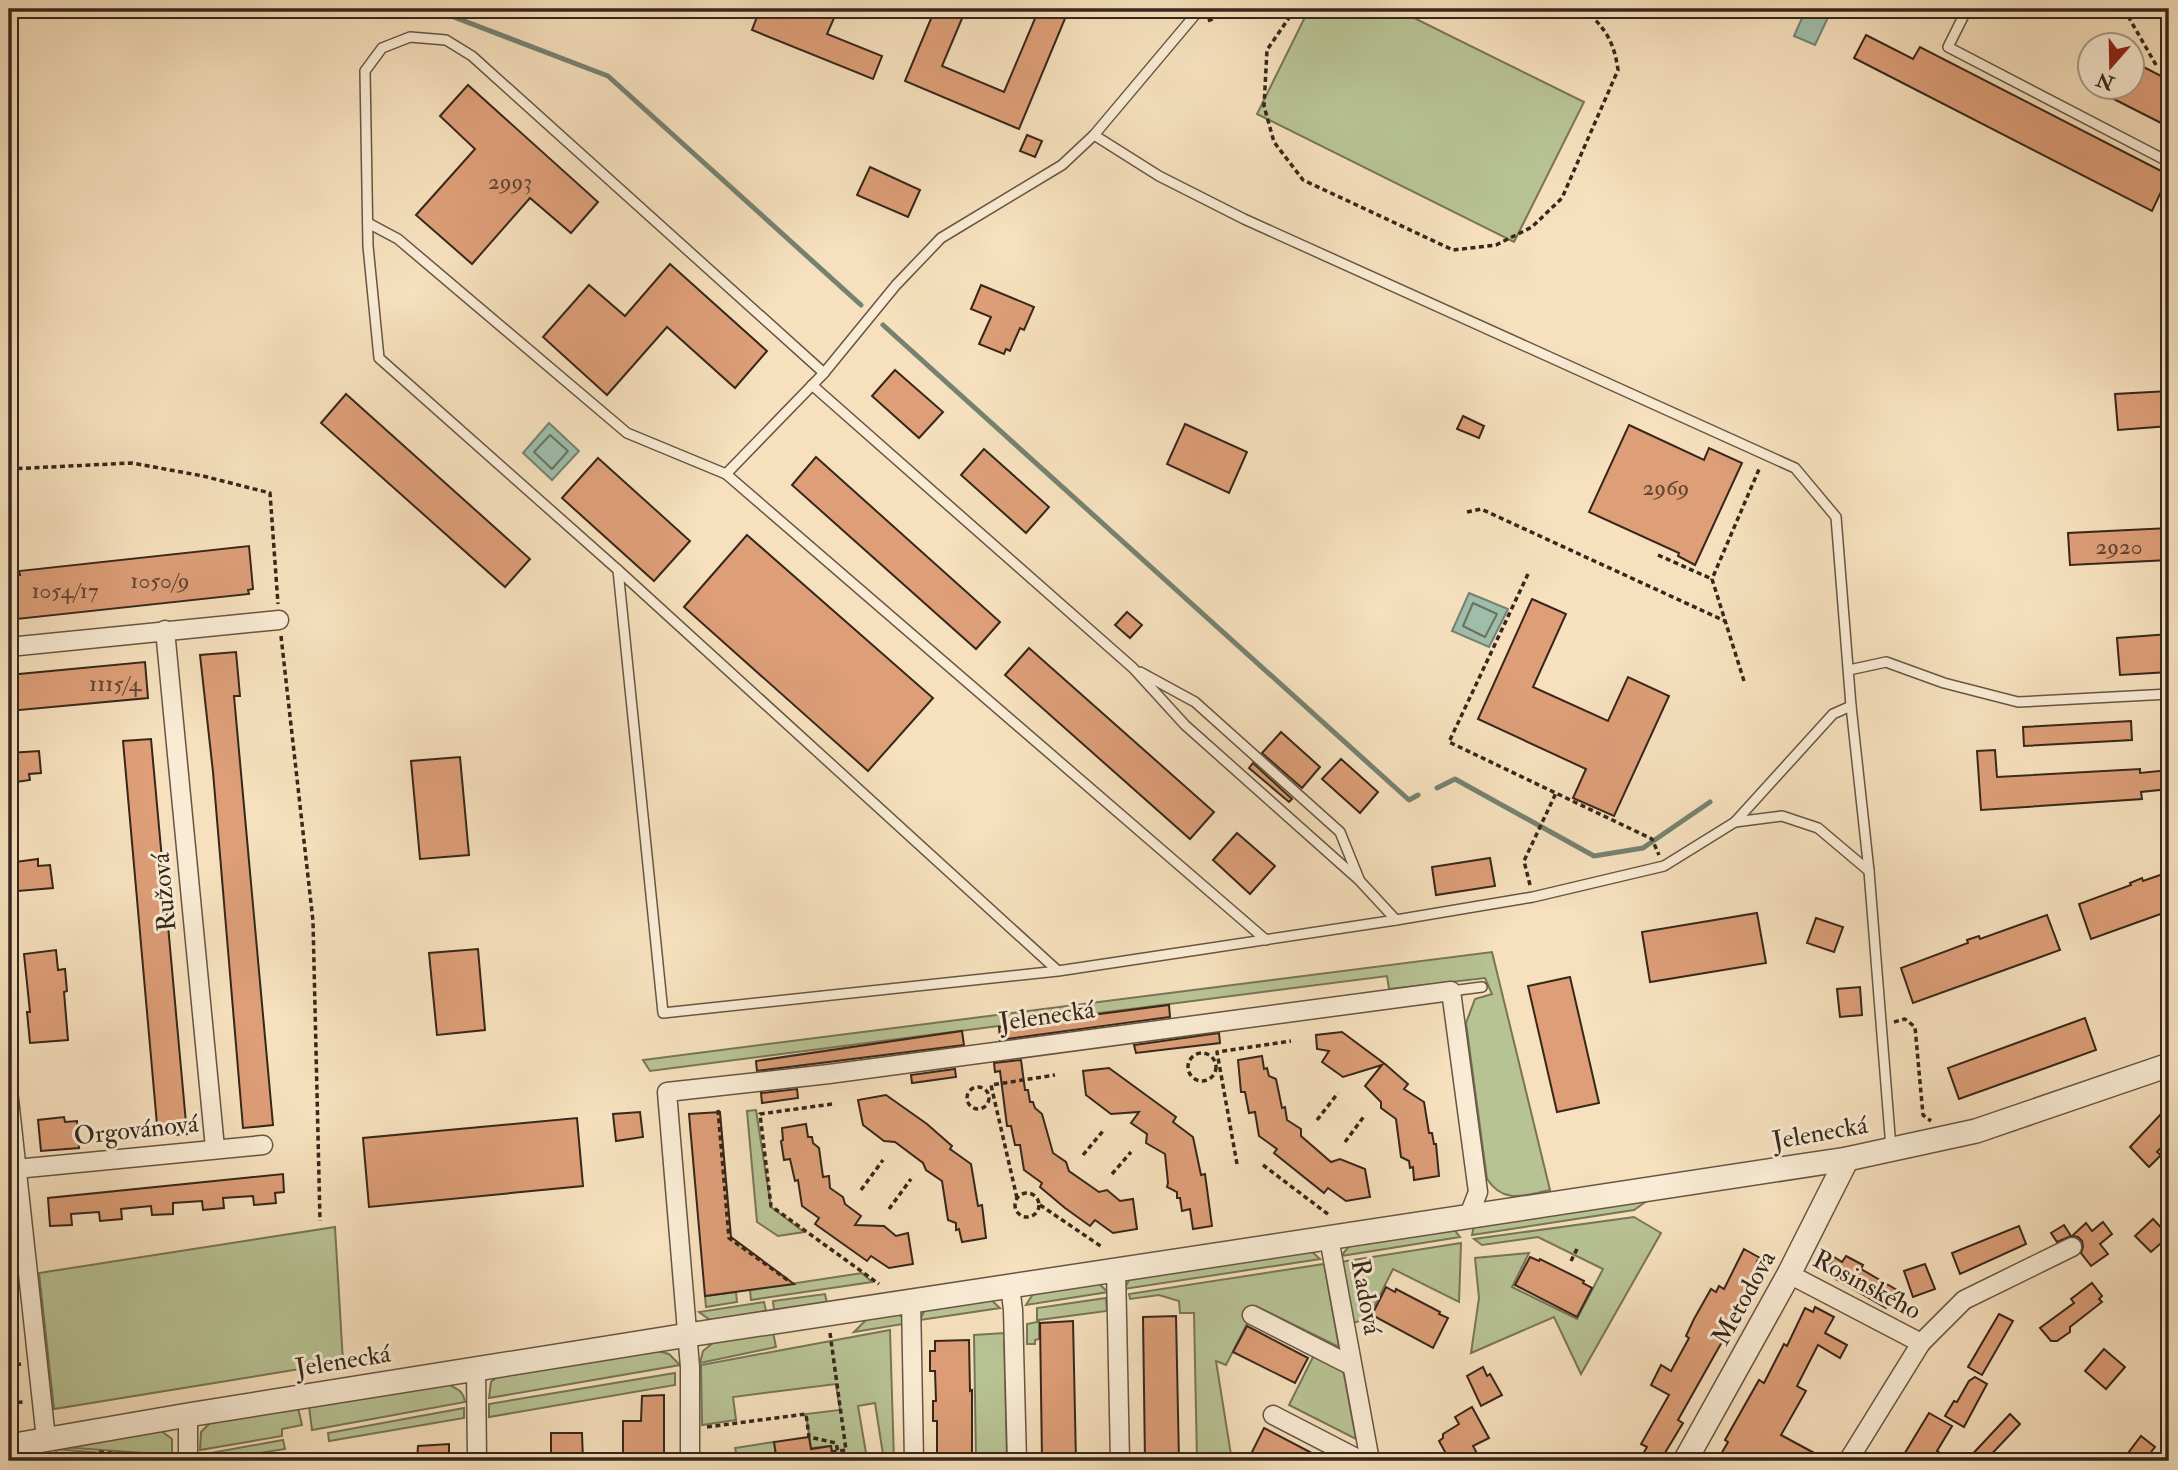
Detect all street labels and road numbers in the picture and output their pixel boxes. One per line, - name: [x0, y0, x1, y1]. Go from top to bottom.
- street label: Ružová: [145, 851, 183, 932]
- street label: Jelenecká: [996, 993, 1097, 1039]
- street label: Orgovánová: [72, 1108, 200, 1152]
- street label: Jelenecká: [1769, 1109, 1870, 1157]
- street label: Rosinského: [1807, 1243, 1927, 1327]
- street label: Metodova: [1705, 1245, 1783, 1351]
- street label: Radová: [1344, 1257, 1388, 1338]
- street label: Jelenecká: [292, 1338, 393, 1384]

